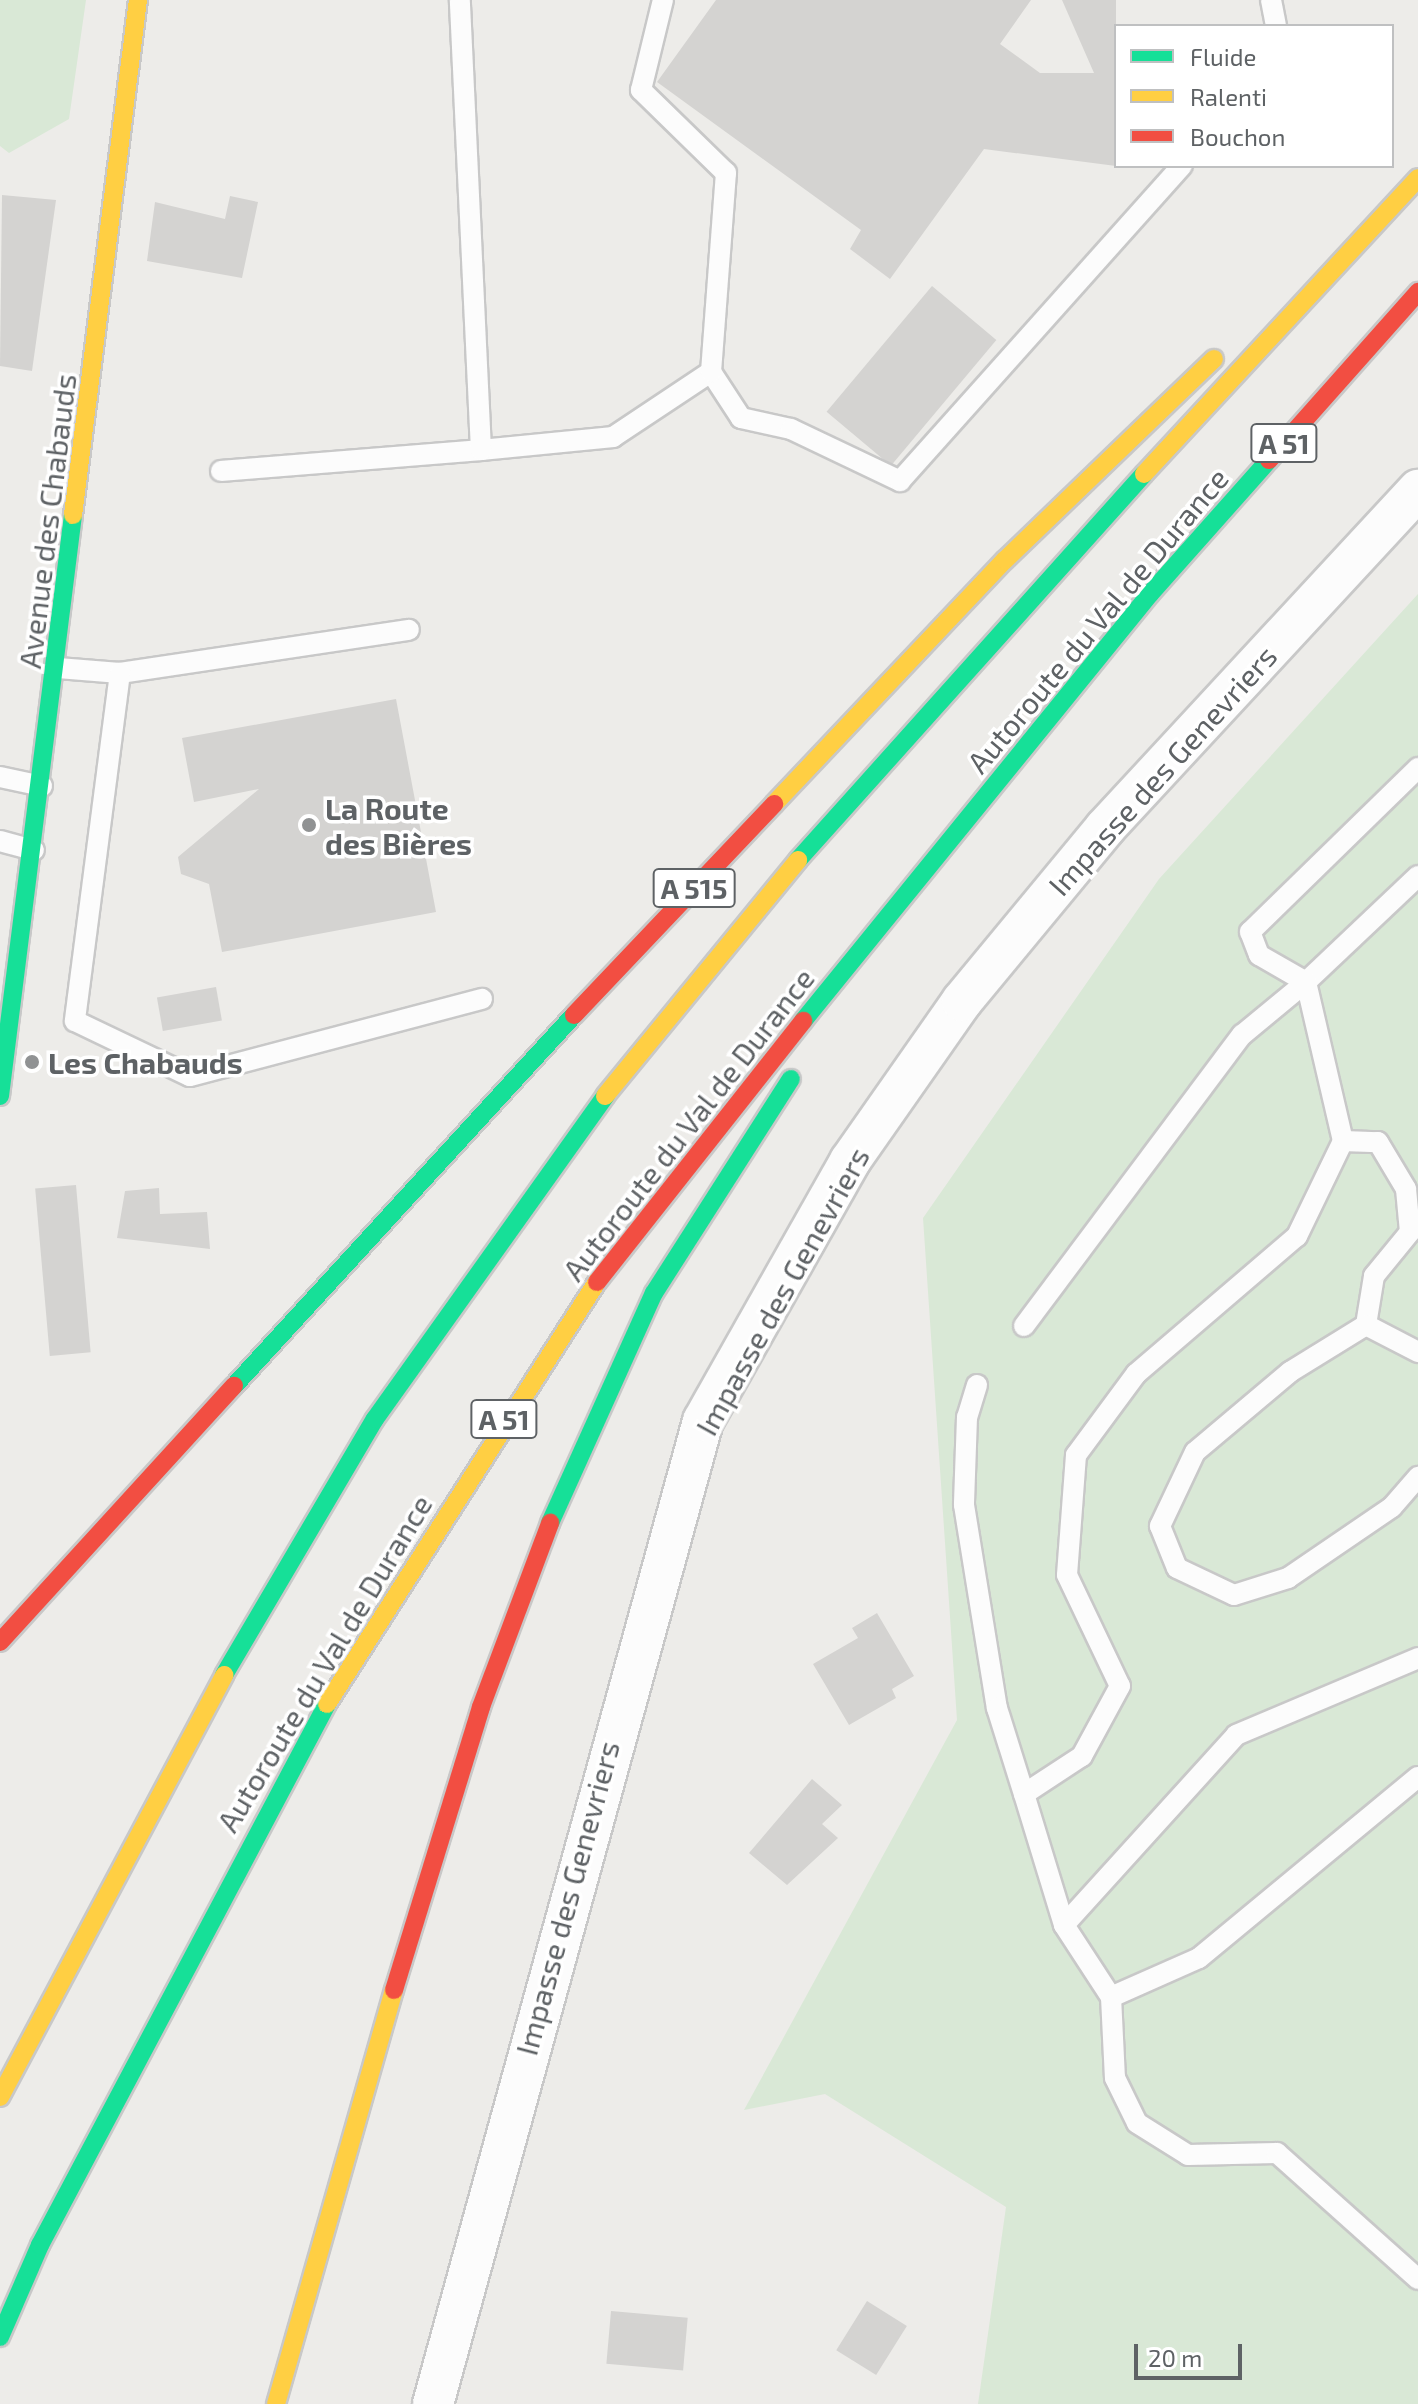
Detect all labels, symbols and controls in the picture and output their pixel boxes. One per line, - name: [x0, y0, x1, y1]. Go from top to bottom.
- legend: [1114, 24, 1394, 168]
- text: Fluide: [1190, 42, 1256, 71]
- text: Ralenti: [1190, 82, 1267, 111]
- text: Bouchon: [1190, 122, 1285, 151]
- street label: Avenue des Chabauds: [11, 372, 83, 670]
- road number: A 51: [1250, 419, 1318, 467]
- street label: Autoroute du Val de Durance: [958, 460, 1236, 780]
- street label: Impasse des Genevriers: [1040, 638, 1284, 902]
- place label: La Route des Bières: [325, 790, 472, 860]
- marker: La Route des Bières: [300, 816, 318, 834]
- road number: A 515: [652, 864, 736, 912]
- street label: Autoroute du Val de Durance: [554, 960, 822, 1288]
- place label: Les Chabauds: [48, 1044, 243, 1080]
- marker: Les Chabauds: [23, 1053, 41, 1071]
- street label: Impasse des Genevriers: [688, 1141, 876, 1441]
- road number: A 51: [470, 1395, 538, 1443]
- street label: Autoroute du Val de Durance: [209, 1487, 439, 1839]
- street label: Impasse des Genevriers: [508, 1737, 626, 2059]
- scale bar: [1138, 2328, 1246, 2378]
- text: 20 m: [1148, 2343, 1202, 2372]

